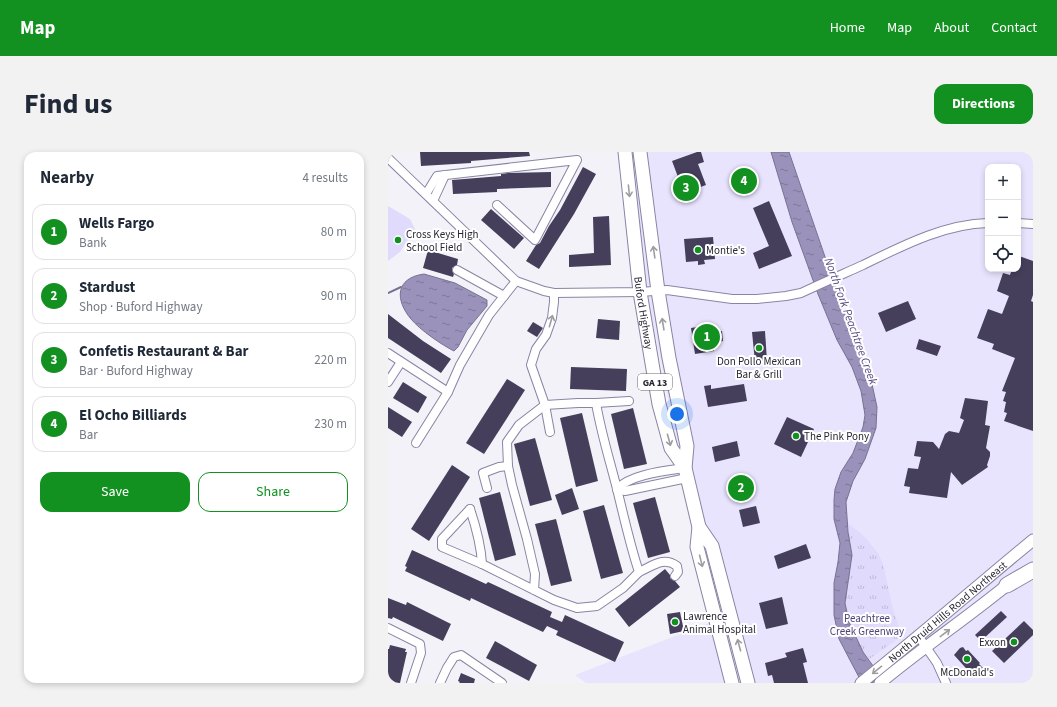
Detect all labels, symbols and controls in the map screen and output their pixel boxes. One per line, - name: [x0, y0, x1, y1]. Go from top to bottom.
- text: Map: [20, 15, 55, 42]
- text: Home: [830, 18, 865, 38]
- text: Map: [887, 18, 912, 38]
- text: About: [934, 18, 969, 38]
- text: Contact: [991, 18, 1037, 38]
- text: Find us: [24, 84, 112, 124]
- button: Directions: [934, 84, 1033, 124]
- map controls: [985, 164, 1021, 272]
- button: +: [985, 164, 1021, 200]
- text: Nearby: [40, 166, 94, 190]
- pin: 4: [731, 166, 757, 196]
- text: 4 results: [303, 169, 348, 187]
- pin: 3: [673, 173, 699, 203]
- one-way arrow: [625, 184, 633, 197]
- button: −: [985, 200, 1021, 236]
- text: Wells Fargo: [79, 213, 154, 234]
- text: 1: [51, 223, 57, 241]
- text: 80 m: [321, 223, 347, 241]
- place label: Cross Keys High School Field: [406, 227, 479, 255]
- text: Bank: [79, 234, 107, 252]
- marker: Cross Keys High School Field: [393, 235, 403, 245]
- button: locate: [985, 236, 1021, 272]
- place label: Montie's: [706, 243, 745, 258]
- marker: Montie's: [693, 245, 703, 255]
- one-way arrow: [650, 246, 658, 259]
- water label: North Fork Peachtree Creek: [820, 255, 882, 387]
- street label: Buford Highway: [630, 276, 657, 350]
- text: Stardust: [79, 277, 135, 298]
- text: 2: [51, 287, 57, 305]
- text: 90 m: [321, 287, 347, 305]
- text: Shop · Buford Highway: [79, 298, 202, 316]
- one-way arrow: [547, 315, 555, 328]
- one-way arrow: [659, 318, 667, 331]
- pin: 1: [694, 322, 720, 352]
- text: Confetis Restaurant & Bar: [79, 341, 249, 362]
- marker: Don Pollo Mexican Bar & Grill: [754, 343, 764, 353]
- text: 3: [51, 351, 57, 369]
- text: 220 m: [314, 351, 347, 369]
- place label: Don Pollo Mexican Bar & Grill: [717, 354, 801, 382]
- text: Bar · Buford Highway: [79, 362, 193, 380]
- road number: GA 13: [638, 374, 672, 390]
- your location: [667, 404, 687, 424]
- text: El Ocho Billiards: [79, 405, 187, 426]
- text: 4: [51, 415, 57, 433]
- text: 230 m: [314, 415, 347, 433]
- text: Bar: [79, 426, 98, 444]
- place label: The Pink Pony: [804, 429, 869, 444]
- marker: The Pink Pony: [791, 431, 801, 441]
- one-way arrow: [666, 433, 673, 446]
- button: Save: [40, 472, 190, 512]
- button: Share: [198, 472, 348, 512]
- pin: 2: [728, 473, 754, 503]
- one-way arrow: [698, 554, 705, 567]
- street label: North Druid Hills Road Northeast: [885, 558, 1010, 666]
- place label: Lawrence Animal Hospital: [683, 609, 756, 637]
- park label: Peachtree Creek Greenway: [830, 611, 904, 639]
- marker: Lawrence Animal Hospital: [670, 617, 680, 627]
- one-way arrow: [939, 629, 950, 637]
- place label: Exxon: [979, 635, 1006, 650]
- marker: Exxon: [1009, 637, 1019, 647]
- one-way arrow: [734, 639, 742, 652]
- marker: McDonald's: [962, 654, 972, 664]
- place label: McDonald's: [940, 665, 994, 680]
- one-way arrow: [871, 666, 882, 675]

